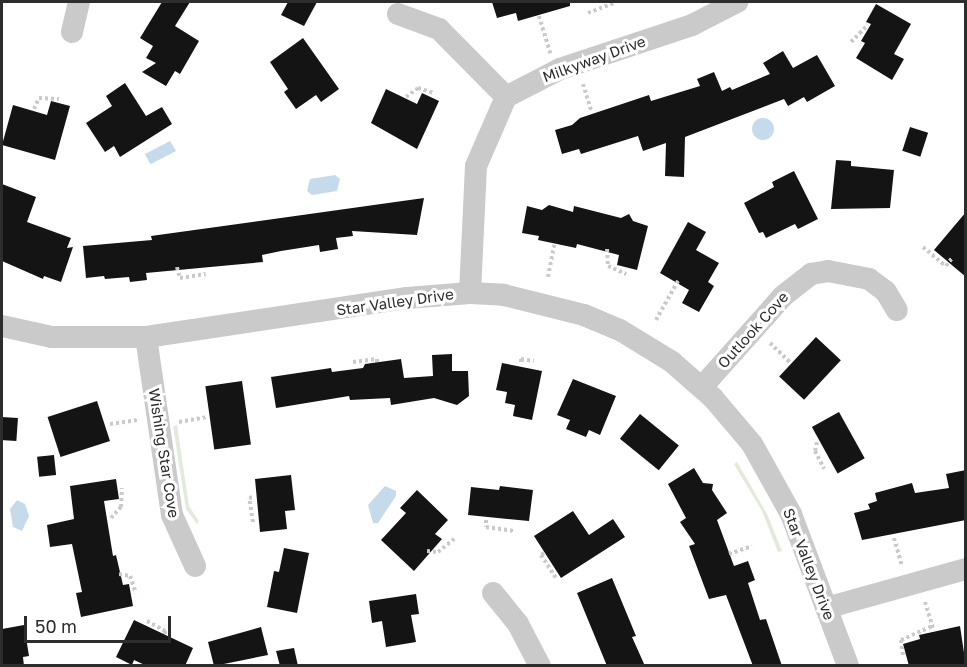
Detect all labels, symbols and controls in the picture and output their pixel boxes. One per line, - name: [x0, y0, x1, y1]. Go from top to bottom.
- street label: Milkyway Drive: [540, 32, 648, 86]
- street label: Star Valley Drive: [335, 285, 455, 319]
- street label: Outlook Cove: [714, 288, 792, 372]
- street label: Wishing Star Cove: [145, 387, 183, 519]
- street label: Star Valley Drive: [779, 506, 839, 622]
- scale bar: [27, 604, 174, 642]
- text: 50 m: [35, 615, 77, 637]

